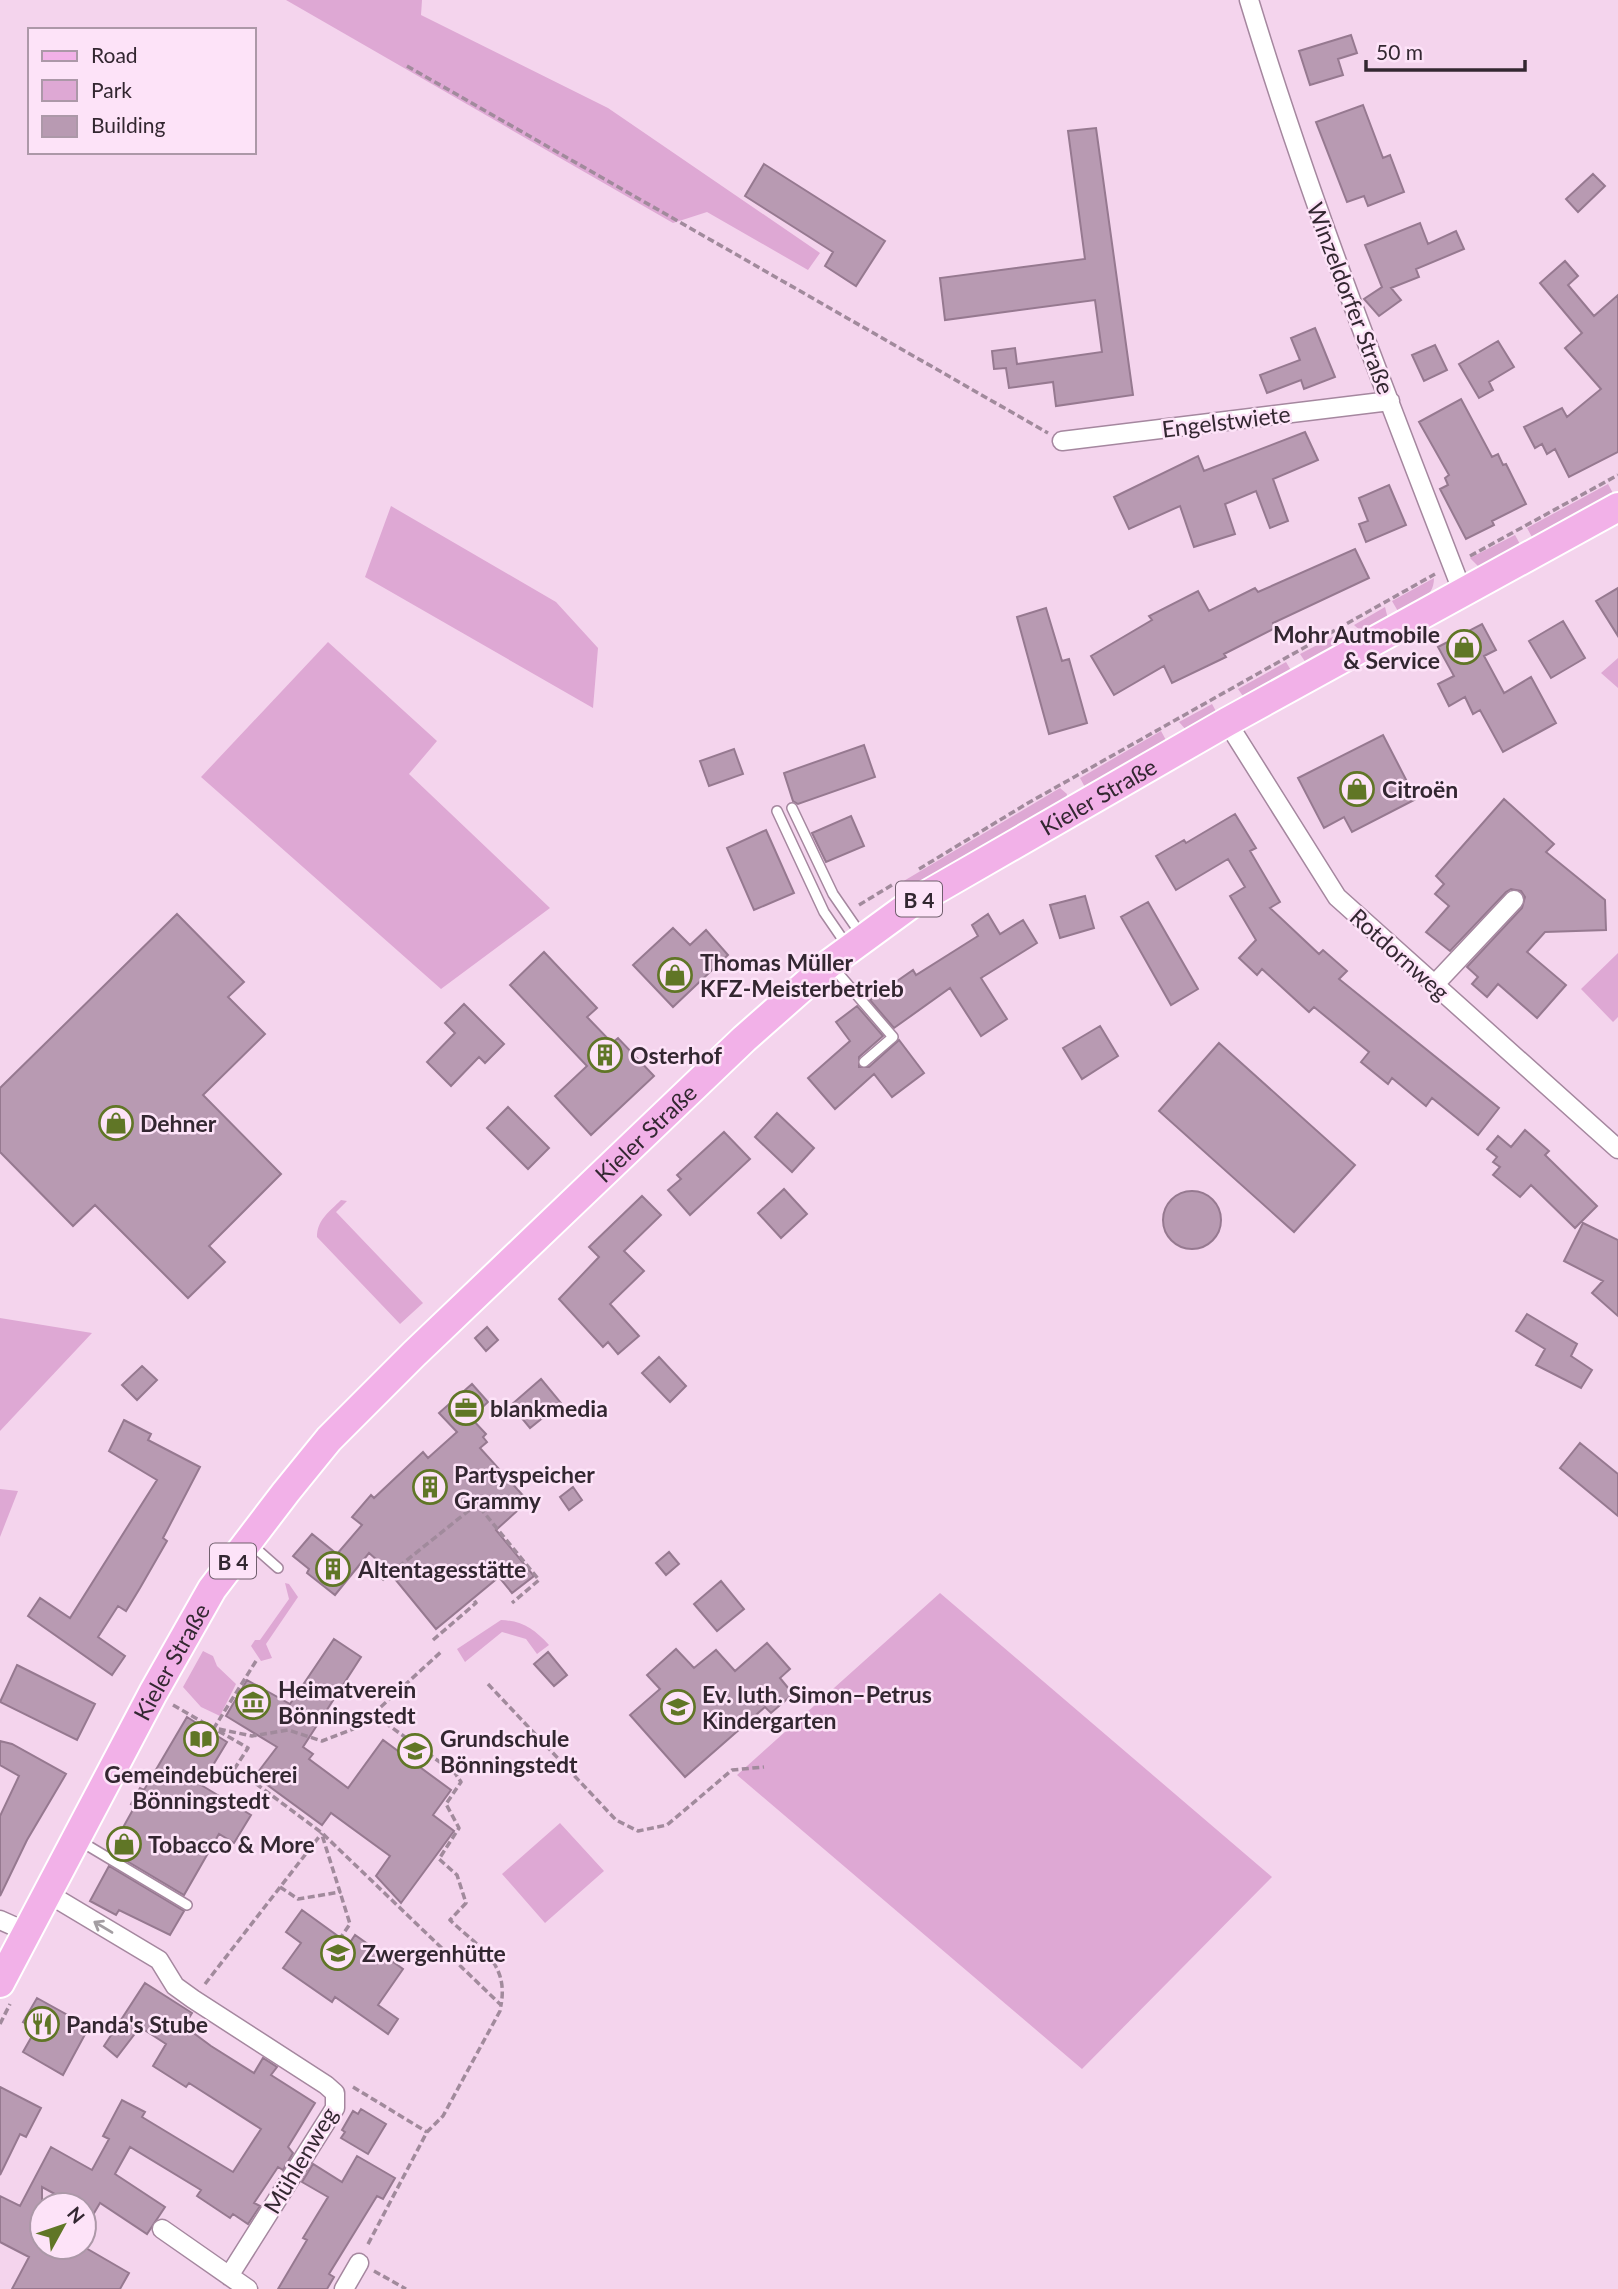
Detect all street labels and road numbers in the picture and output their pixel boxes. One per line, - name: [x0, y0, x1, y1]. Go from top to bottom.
- street label: Winzeldorfer Straße: [1302, 198, 1400, 398]
- street label: Engelstwiete: [1160, 399, 1292, 443]
- street label: Kieler Straße: [1035, 752, 1161, 841]
- road number: B 4: [896, 881, 942, 916]
- street label: Rotdornweg: [1345, 902, 1455, 1006]
- street label: Kieler Straße: [589, 1078, 702, 1188]
- road number: B 4: [210, 1544, 256, 1578]
- street label: Kieler Straße: [127, 1598, 215, 1725]
- street label: Mühlenweg: [257, 2102, 343, 2218]

